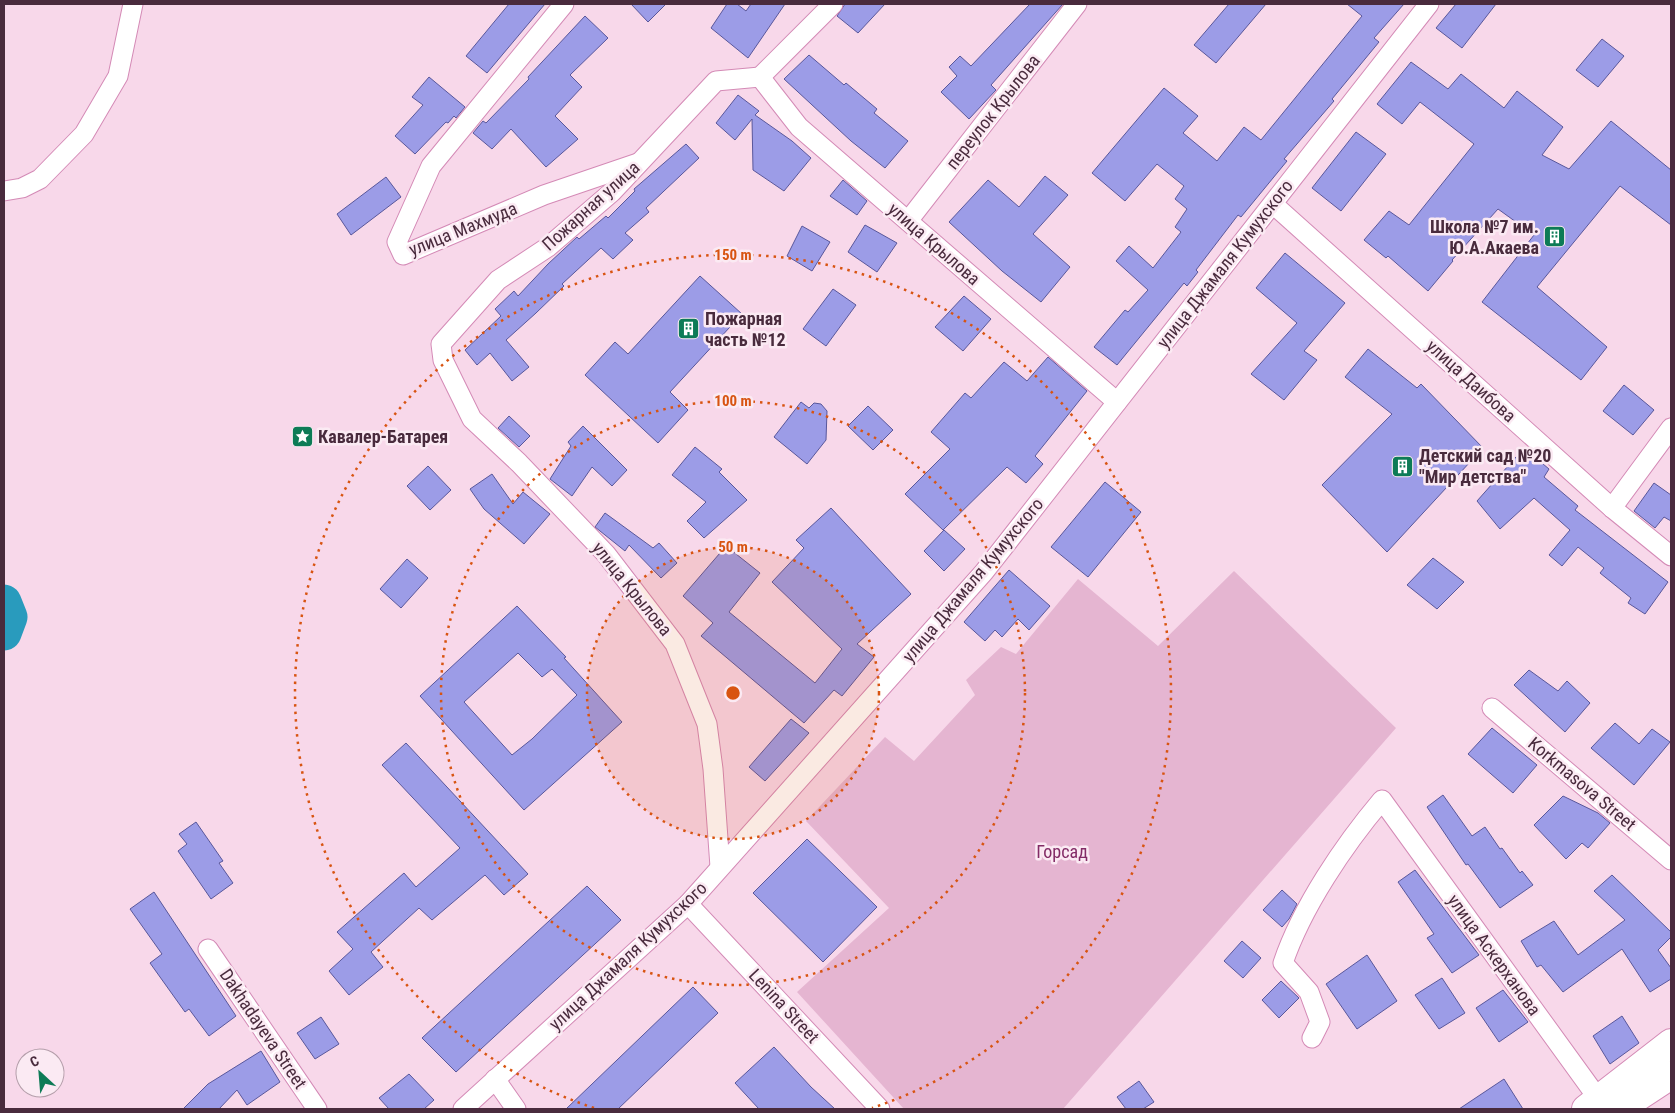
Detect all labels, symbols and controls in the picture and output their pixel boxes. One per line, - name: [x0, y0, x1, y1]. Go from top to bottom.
- street label: переулок Крылова: [941, 50, 1044, 173]
- street label: Пожарная улица: [538, 156, 644, 255]
- street label: улица Джамаля Кумухского: [1152, 175, 1297, 352]
- street label: улица Махмуда: [406, 197, 520, 260]
- street label: улица Крылова: [884, 198, 984, 289]
- place label: Школа №7 им. Ю.А.Акаева: [1430, 216, 1539, 258]
- building icon: Школа №7 им. Ю.А.Акаева: [1543, 225, 1567, 249]
- text: 150 m: [714, 246, 752, 264]
- place label: Пожарная часть №12: [705, 308, 786, 350]
- building icon: Пожарная часть №12: [677, 317, 701, 341]
- street label: улица Даибова: [1422, 335, 1520, 426]
- text: 100 m: [714, 392, 752, 410]
- place icon: Кавалер-Батарея: [290, 425, 314, 449]
- place label: Кавалер-Батарея: [318, 426, 448, 447]
- place label: Детский сад №20 "Мир детства": [1419, 445, 1551, 487]
- building icon: Детский сад №20 "Мир детства": [1391, 454, 1415, 478]
- street label: улица Джамаля Кумухского: [898, 493, 1047, 666]
- street label: улица Крылова: [588, 538, 677, 640]
- text: 50 m: [718, 538, 748, 556]
- centre of rings: [724, 684, 742, 702]
- street label: Korkmasova Street: [1524, 733, 1640, 835]
- park label: Горсад: [1036, 841, 1088, 862]
- street label: улица Джамаля Кумухского: [545, 877, 711, 1034]
- street label: улица Аскерханова: [1443, 890, 1545, 1019]
- street label: Lenina Street: [745, 964, 824, 1047]
- street label: Dakhadayeva Street: [216, 965, 311, 1093]
- north arrow: [15, 1048, 65, 1098]
- text: С: [27, 1052, 41, 1070]

